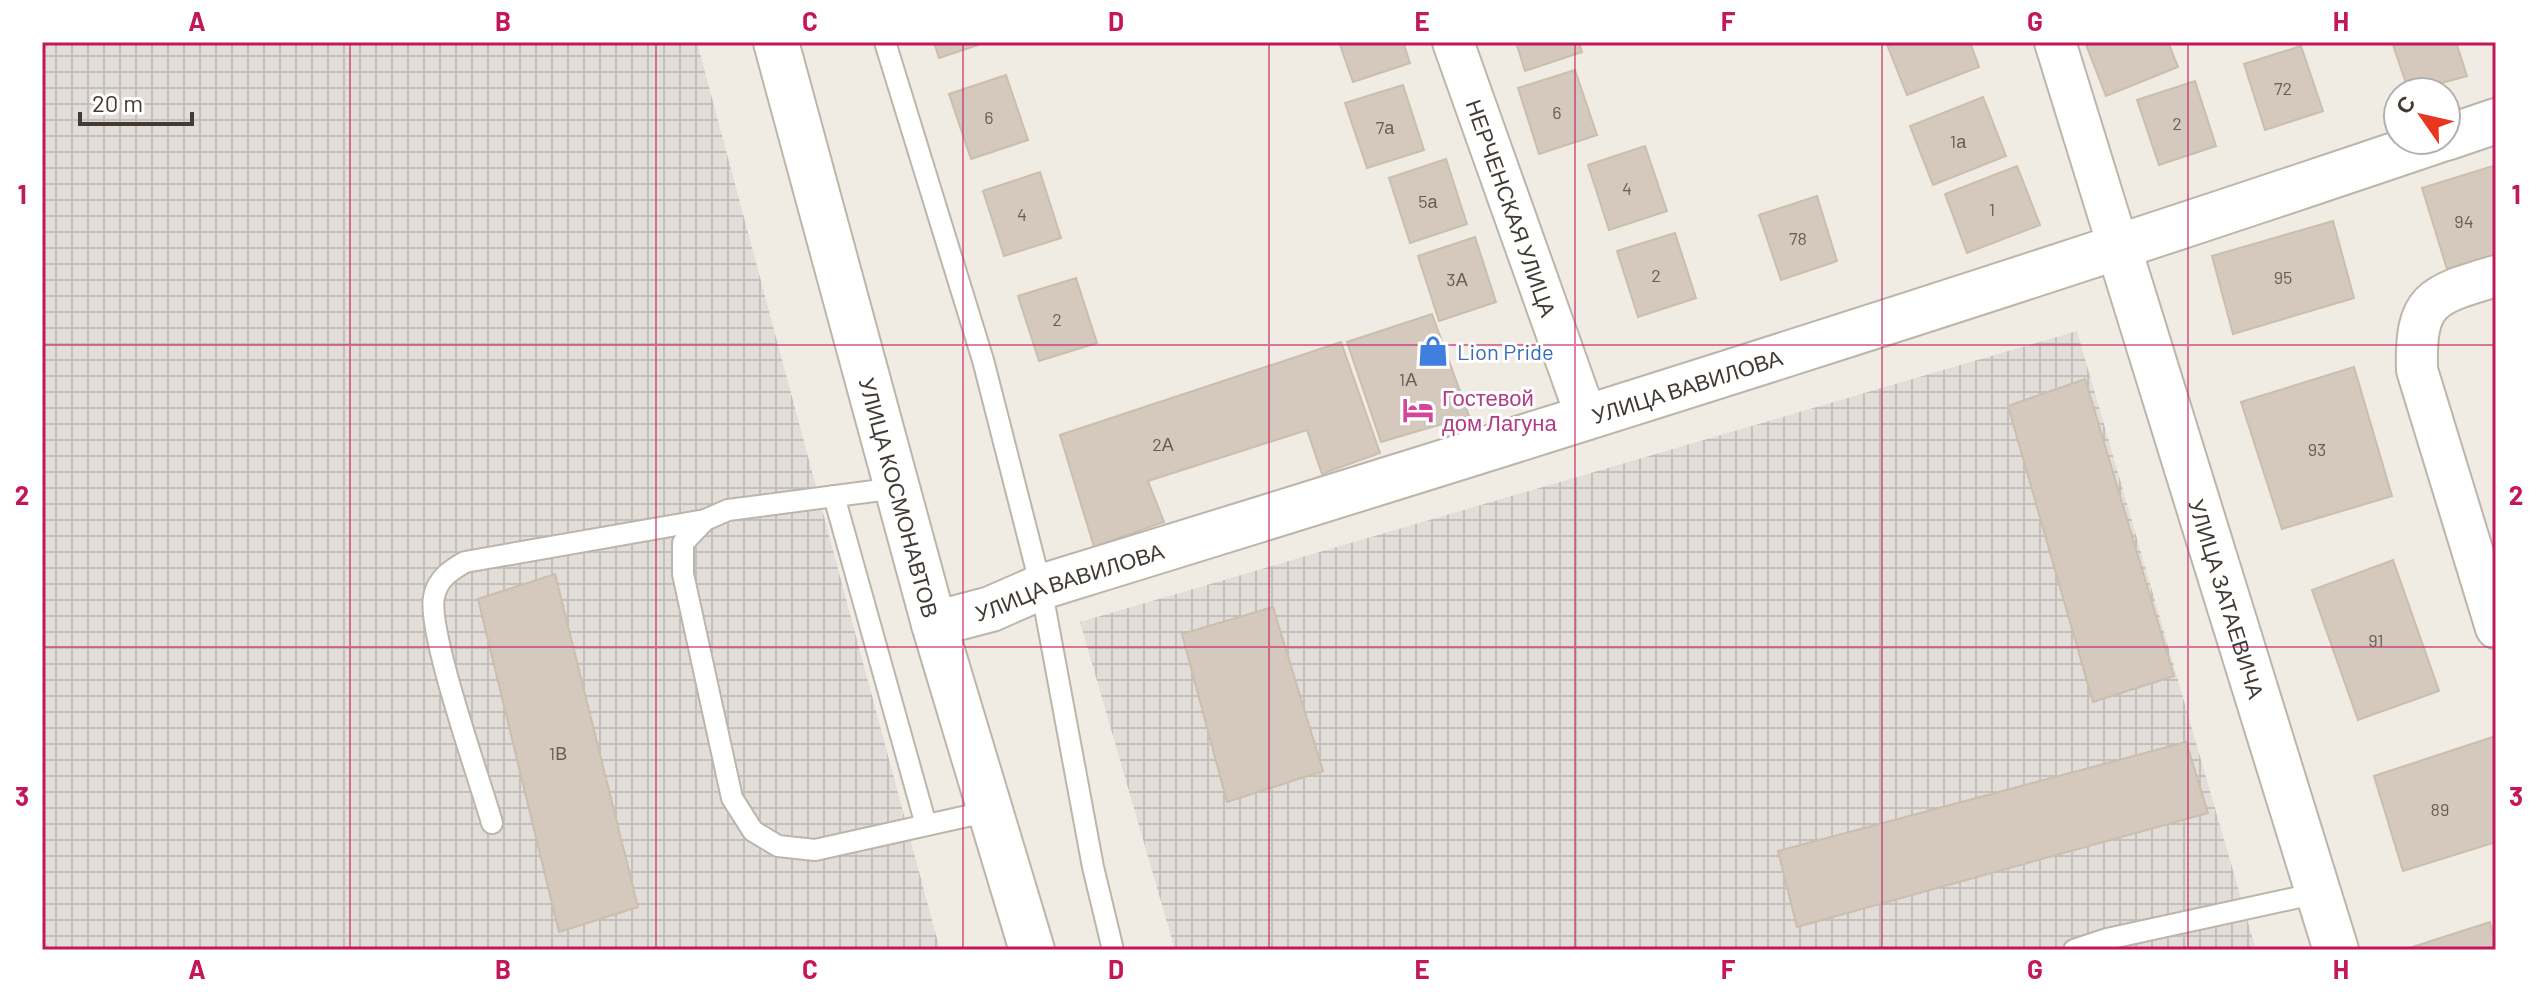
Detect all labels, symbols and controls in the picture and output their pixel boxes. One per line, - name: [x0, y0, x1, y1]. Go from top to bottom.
- text: A: [188, 5, 206, 36]
- text: B: [495, 5, 511, 36]
- text: C: [802, 5, 818, 36]
- text: D: [1108, 5, 1124, 36]
- text: E: [1414, 5, 1430, 36]
- text: F: [1721, 5, 1736, 36]
- text: G: [2027, 5, 2043, 36]
- text: H: [2333, 5, 2349, 36]
- scale bar: [80, 76, 192, 126]
- north arrow: [2382, 76, 2462, 156]
- house number: 72: [2274, 77, 2292, 99]
- text: 20 m: [92, 88, 143, 117]
- text: С: [2389, 90, 2420, 118]
- street label: НЕРЧЕНСКАЯ УЛИЦА: [1461, 96, 1563, 320]
- house number: 6: [1552, 101, 1562, 123]
- house number: 6: [984, 106, 994, 128]
- house number: 2: [2172, 112, 2182, 134]
- house number: 7а: [1376, 116, 1395, 138]
- house number: 1а: [1950, 130, 1967, 152]
- house number: 4: [1622, 177, 1632, 199]
- text: 1: [17, 178, 27, 209]
- text: 1: [2511, 178, 2521, 209]
- house number: 5а: [1418, 190, 1439, 212]
- house number: 1: [1989, 198, 1995, 220]
- house number: 4: [1017, 203, 1027, 225]
- house number: 94: [2454, 210, 2474, 232]
- house number: 78: [1789, 227, 1807, 249]
- house number: 2: [1651, 264, 1661, 286]
- house number: 95: [2274, 266, 2292, 288]
- house number: 3А: [1446, 268, 1468, 290]
- house number: 2: [1052, 308, 1062, 330]
- shop icon: Lion Pride: [1416, 334, 1450, 368]
- place label: Lion Pride: [1457, 338, 1554, 364]
- street label: УЛИЦА ВАВИЛОВА: [1588, 343, 1786, 428]
- house number: 1А: [1399, 368, 1417, 390]
- street label: УЛИЦА КОСМОНАВТОВ: [855, 375, 945, 620]
- place label: Гостевой дом Лагуна: [1442, 384, 1557, 436]
- hotel icon: Гостевой дом Лагуна: [1401, 393, 1435, 427]
- house number: 2А: [1152, 433, 1174, 455]
- house number: 93: [2308, 438, 2326, 460]
- text: 2: [15, 479, 29, 510]
- text: 2: [2509, 479, 2523, 510]
- street label: УЛИЦА ЗАТАЕВИЧА: [2184, 496, 2270, 702]
- street label: УЛИЦА ВАВИЛОВА: [972, 537, 1167, 626]
- house number: 91: [2368, 629, 2384, 651]
- house number: 1В: [549, 742, 567, 764]
- text: 3: [15, 780, 29, 811]
- text: 3: [2509, 780, 2523, 811]
- house number: 89: [2431, 798, 2449, 820]
- text: A: [188, 953, 206, 984]
- text: B: [495, 953, 511, 984]
- text: C: [802, 953, 818, 984]
- text: D: [1108, 953, 1124, 984]
- text: E: [1414, 953, 1430, 984]
- text: F: [1721, 953, 1736, 984]
- text: G: [2027, 953, 2043, 984]
- text: H: [2333, 953, 2349, 984]

